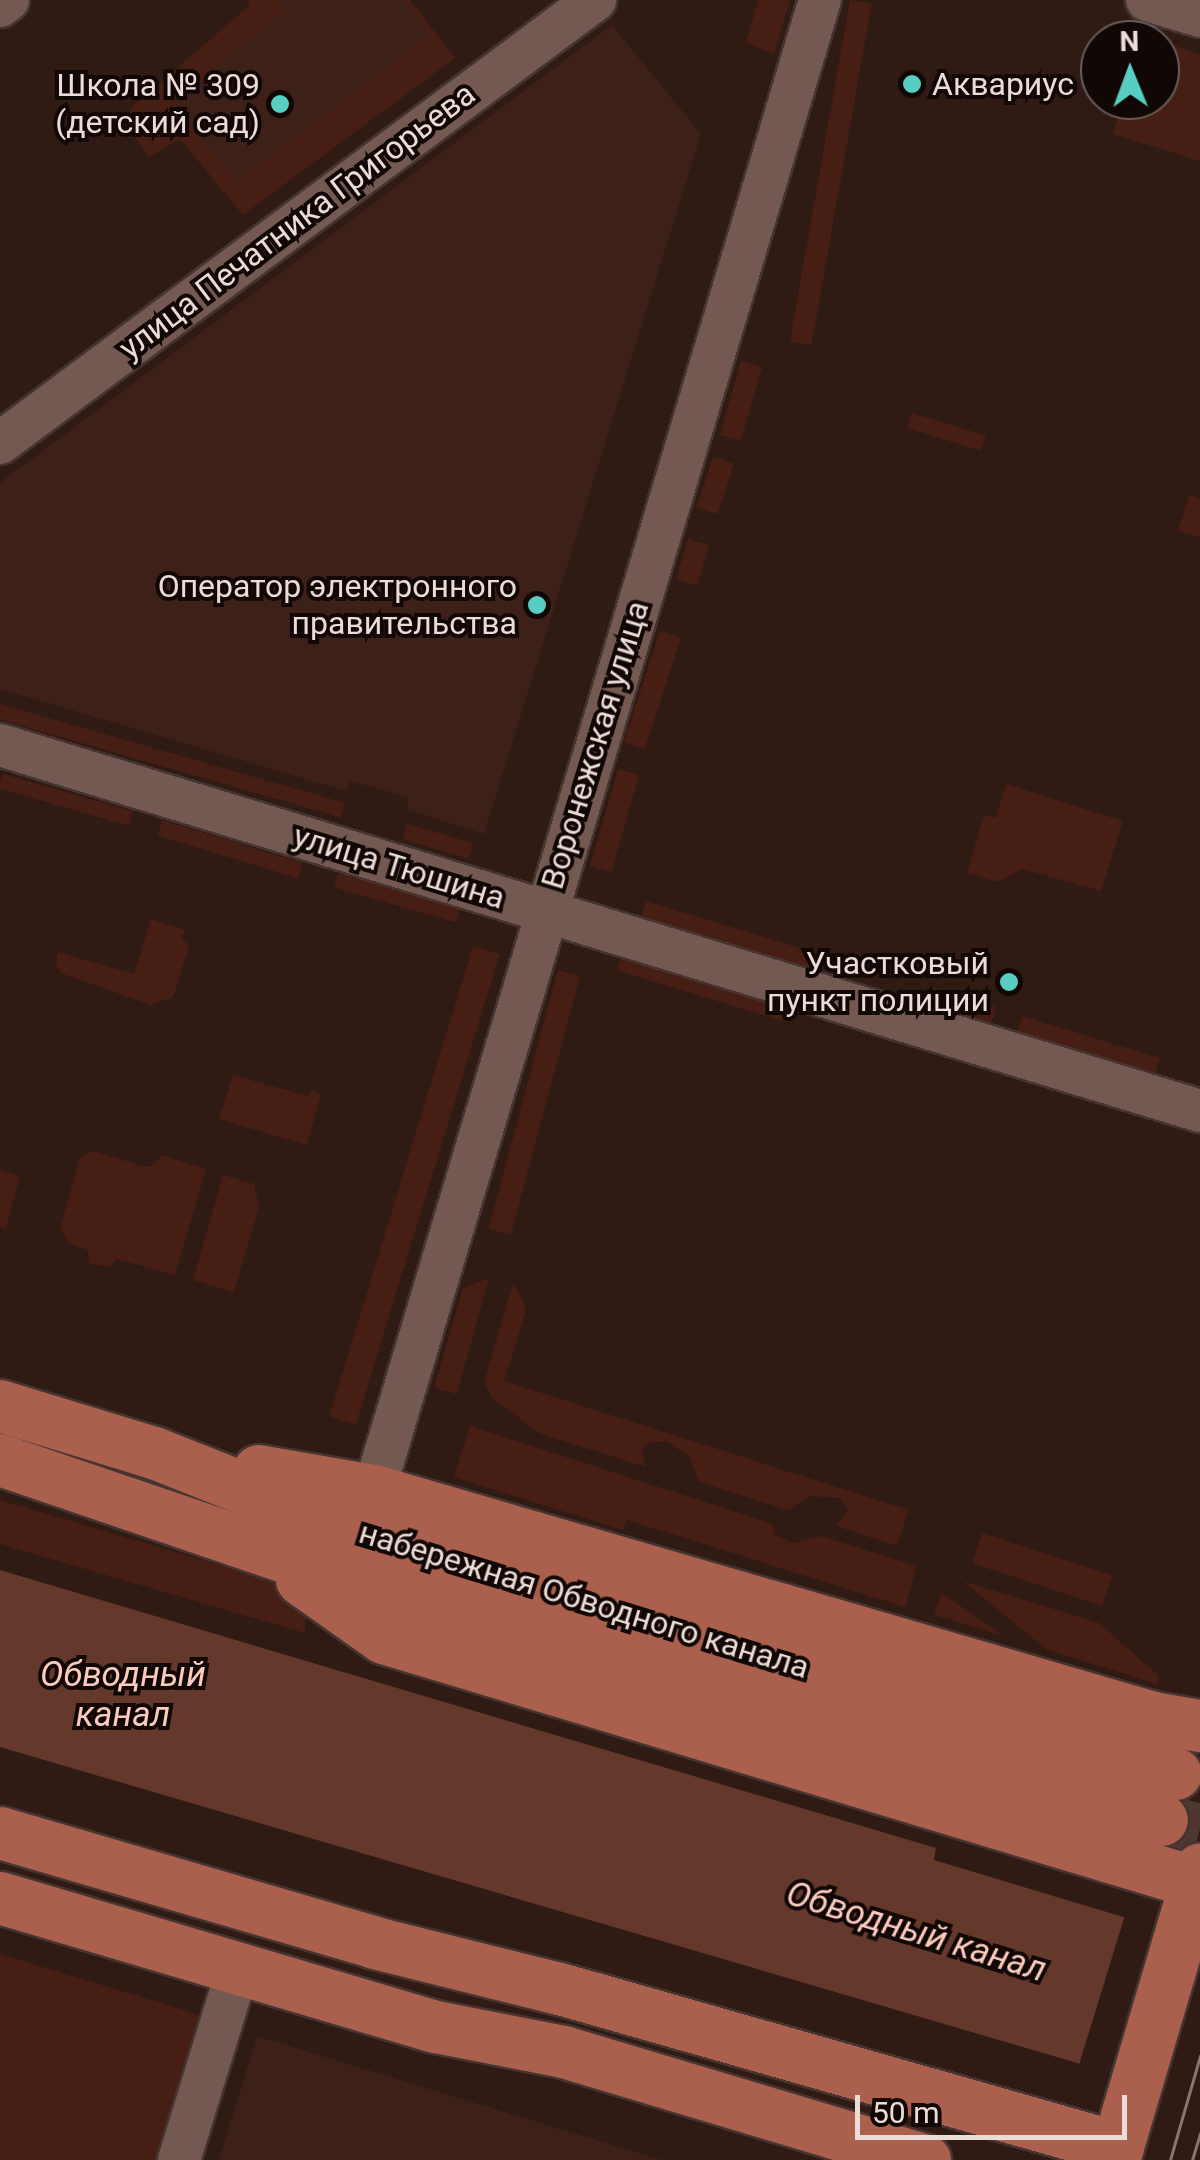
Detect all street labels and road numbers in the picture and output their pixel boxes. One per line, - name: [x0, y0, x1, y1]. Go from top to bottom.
- street label: улица Печатника Григорьева: [112, 75, 482, 367]
- street label: Воронежская улица: [533, 597, 657, 893]
- street label: улица Тюшина: [288, 817, 510, 917]
- street label: набережная Обводного канала: [354, 1513, 814, 1687]

